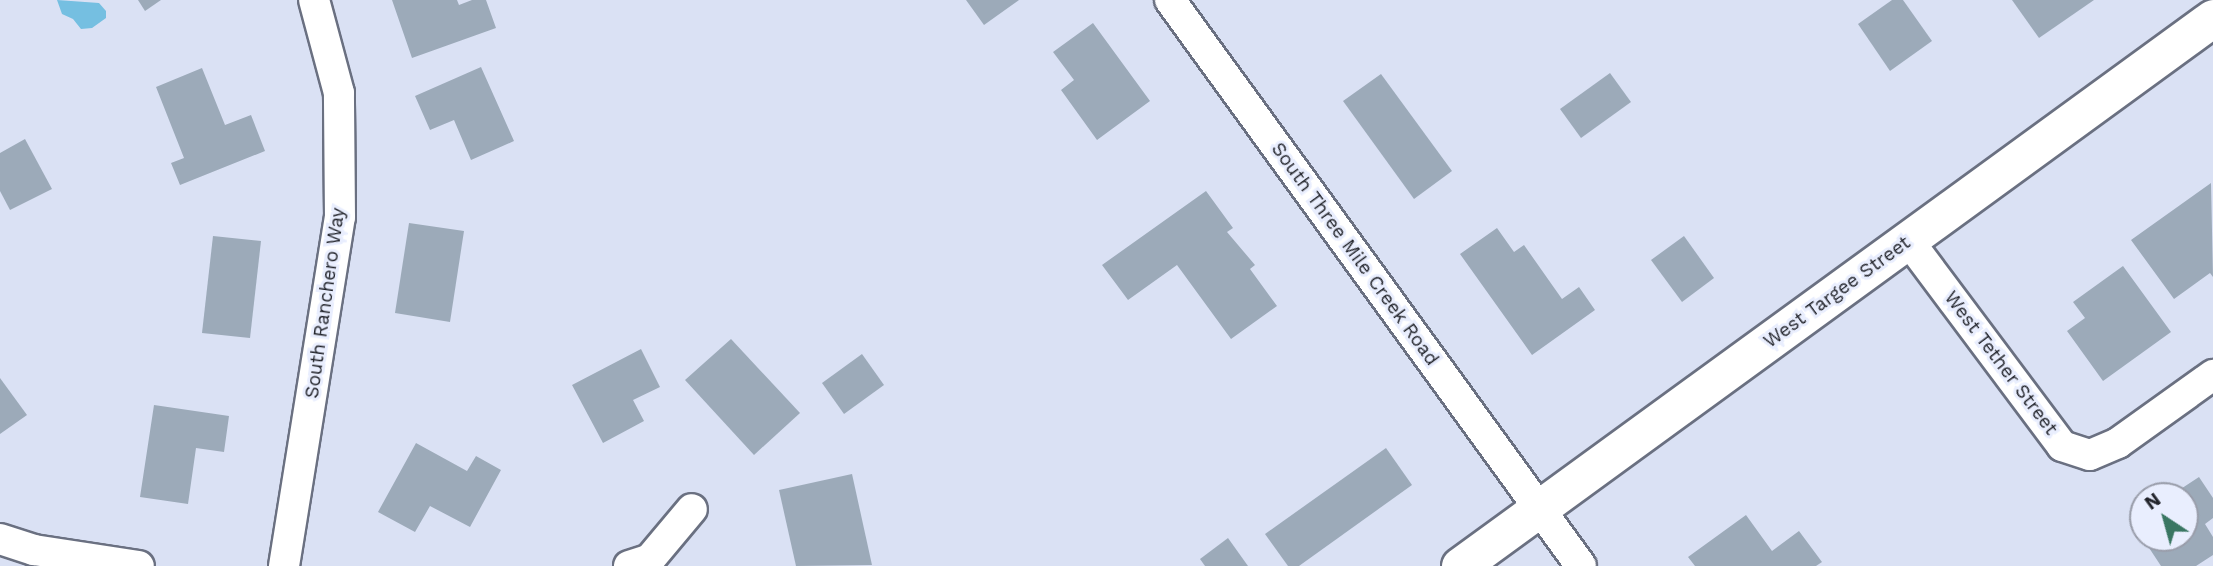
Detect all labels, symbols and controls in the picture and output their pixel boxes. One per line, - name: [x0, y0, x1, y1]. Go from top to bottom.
- street label: South Three Mile Creek Road: [1266, 138, 1444, 370]
- street label: South Ranchero Way: [300, 206, 350, 400]
- street label: West Targee Street: [1759, 231, 1915, 353]
- street label: West Tether Street: [1939, 286, 2063, 440]
- north arrow: [2129, 482, 2199, 552]
- text: N: [2140, 488, 2165, 515]

